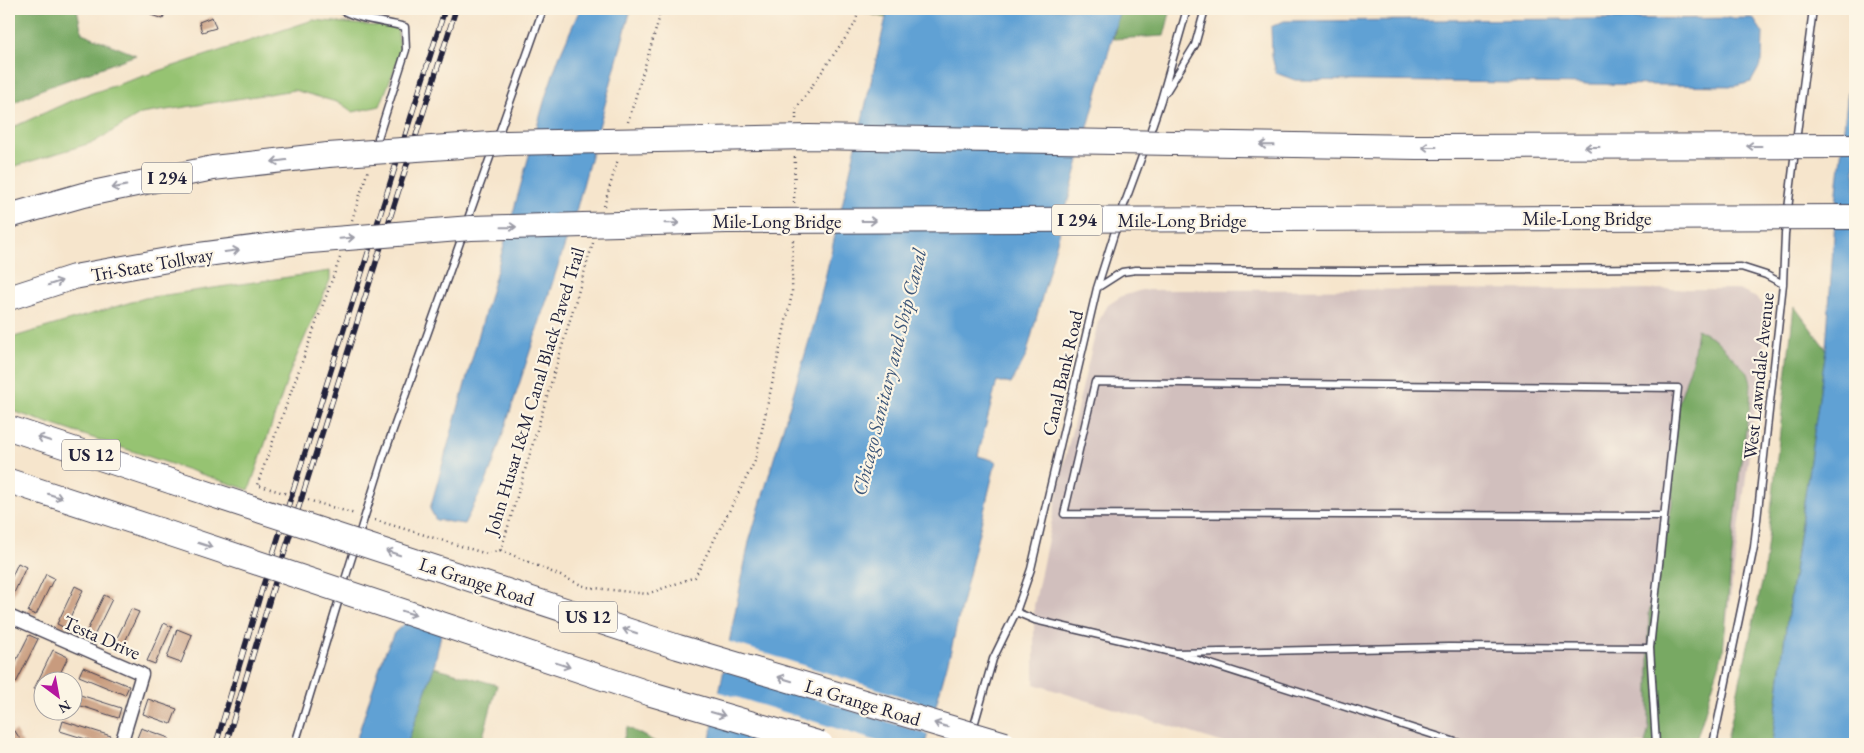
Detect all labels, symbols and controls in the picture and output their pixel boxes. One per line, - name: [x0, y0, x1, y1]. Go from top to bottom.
- one-way arrow: [1259, 140, 1275, 149]
- one-way arrow: [1746, 141, 1762, 151]
- one-way arrow: [1421, 142, 1438, 152]
- one-way arrow: [1584, 142, 1600, 152]
- one-way arrow: [272, 156, 288, 166]
- road number: I 294: [142, 162, 192, 194]
- one-way arrow: [112, 183, 128, 193]
- road number: I 294: [1052, 204, 1102, 236]
- street label: Mile-Long Bridge: [1523, 206, 1652, 231]
- street label: Mile-Long Bridge: [1118, 208, 1247, 233]
- street label: Mile-Long Bridge: [713, 209, 842, 234]
- one-way arrow: [860, 216, 877, 226]
- one-way arrow: [663, 218, 679, 228]
- one-way arrow: [500, 222, 517, 232]
- one-way arrow: [339, 233, 355, 242]
- street label: Tri-State Tollway: [89, 241, 216, 288]
- street label: John Husar I&M Canal Black Paved Trail: [478, 244, 590, 540]
- one-way arrow: [224, 245, 240, 255]
- water label: Chicago Sanitary and Ship Canal: [846, 245, 933, 498]
- one-way arrow: [47, 278, 62, 287]
- street label: West Lawndale Avenue: [1737, 291, 1780, 461]
- street label: Canal Bank Road: [1036, 307, 1089, 438]
- one-way arrow: [37, 434, 52, 443]
- road number: US 12: [62, 440, 120, 470]
- one-way arrow: [47, 492, 62, 501]
- one-way arrow: [197, 541, 212, 550]
- one-way arrow: [385, 548, 401, 558]
- street label: La Grange Road: [416, 551, 538, 612]
- road number: US 12: [559, 602, 617, 632]
- street label: Testa Drive: [59, 609, 144, 666]
- one-way arrow: [401, 609, 417, 619]
- one-way arrow: [622, 626, 638, 636]
- one-way arrow: [555, 661, 570, 670]
- north arrow: [32, 670, 82, 720]
- street label: La Grange Road: [802, 673, 924, 732]
- one-way arrow: [778, 674, 794, 684]
- text: N: [55, 696, 74, 718]
- one-way arrow: [710, 709, 726, 719]
- one-way arrow: [934, 720, 950, 730]

